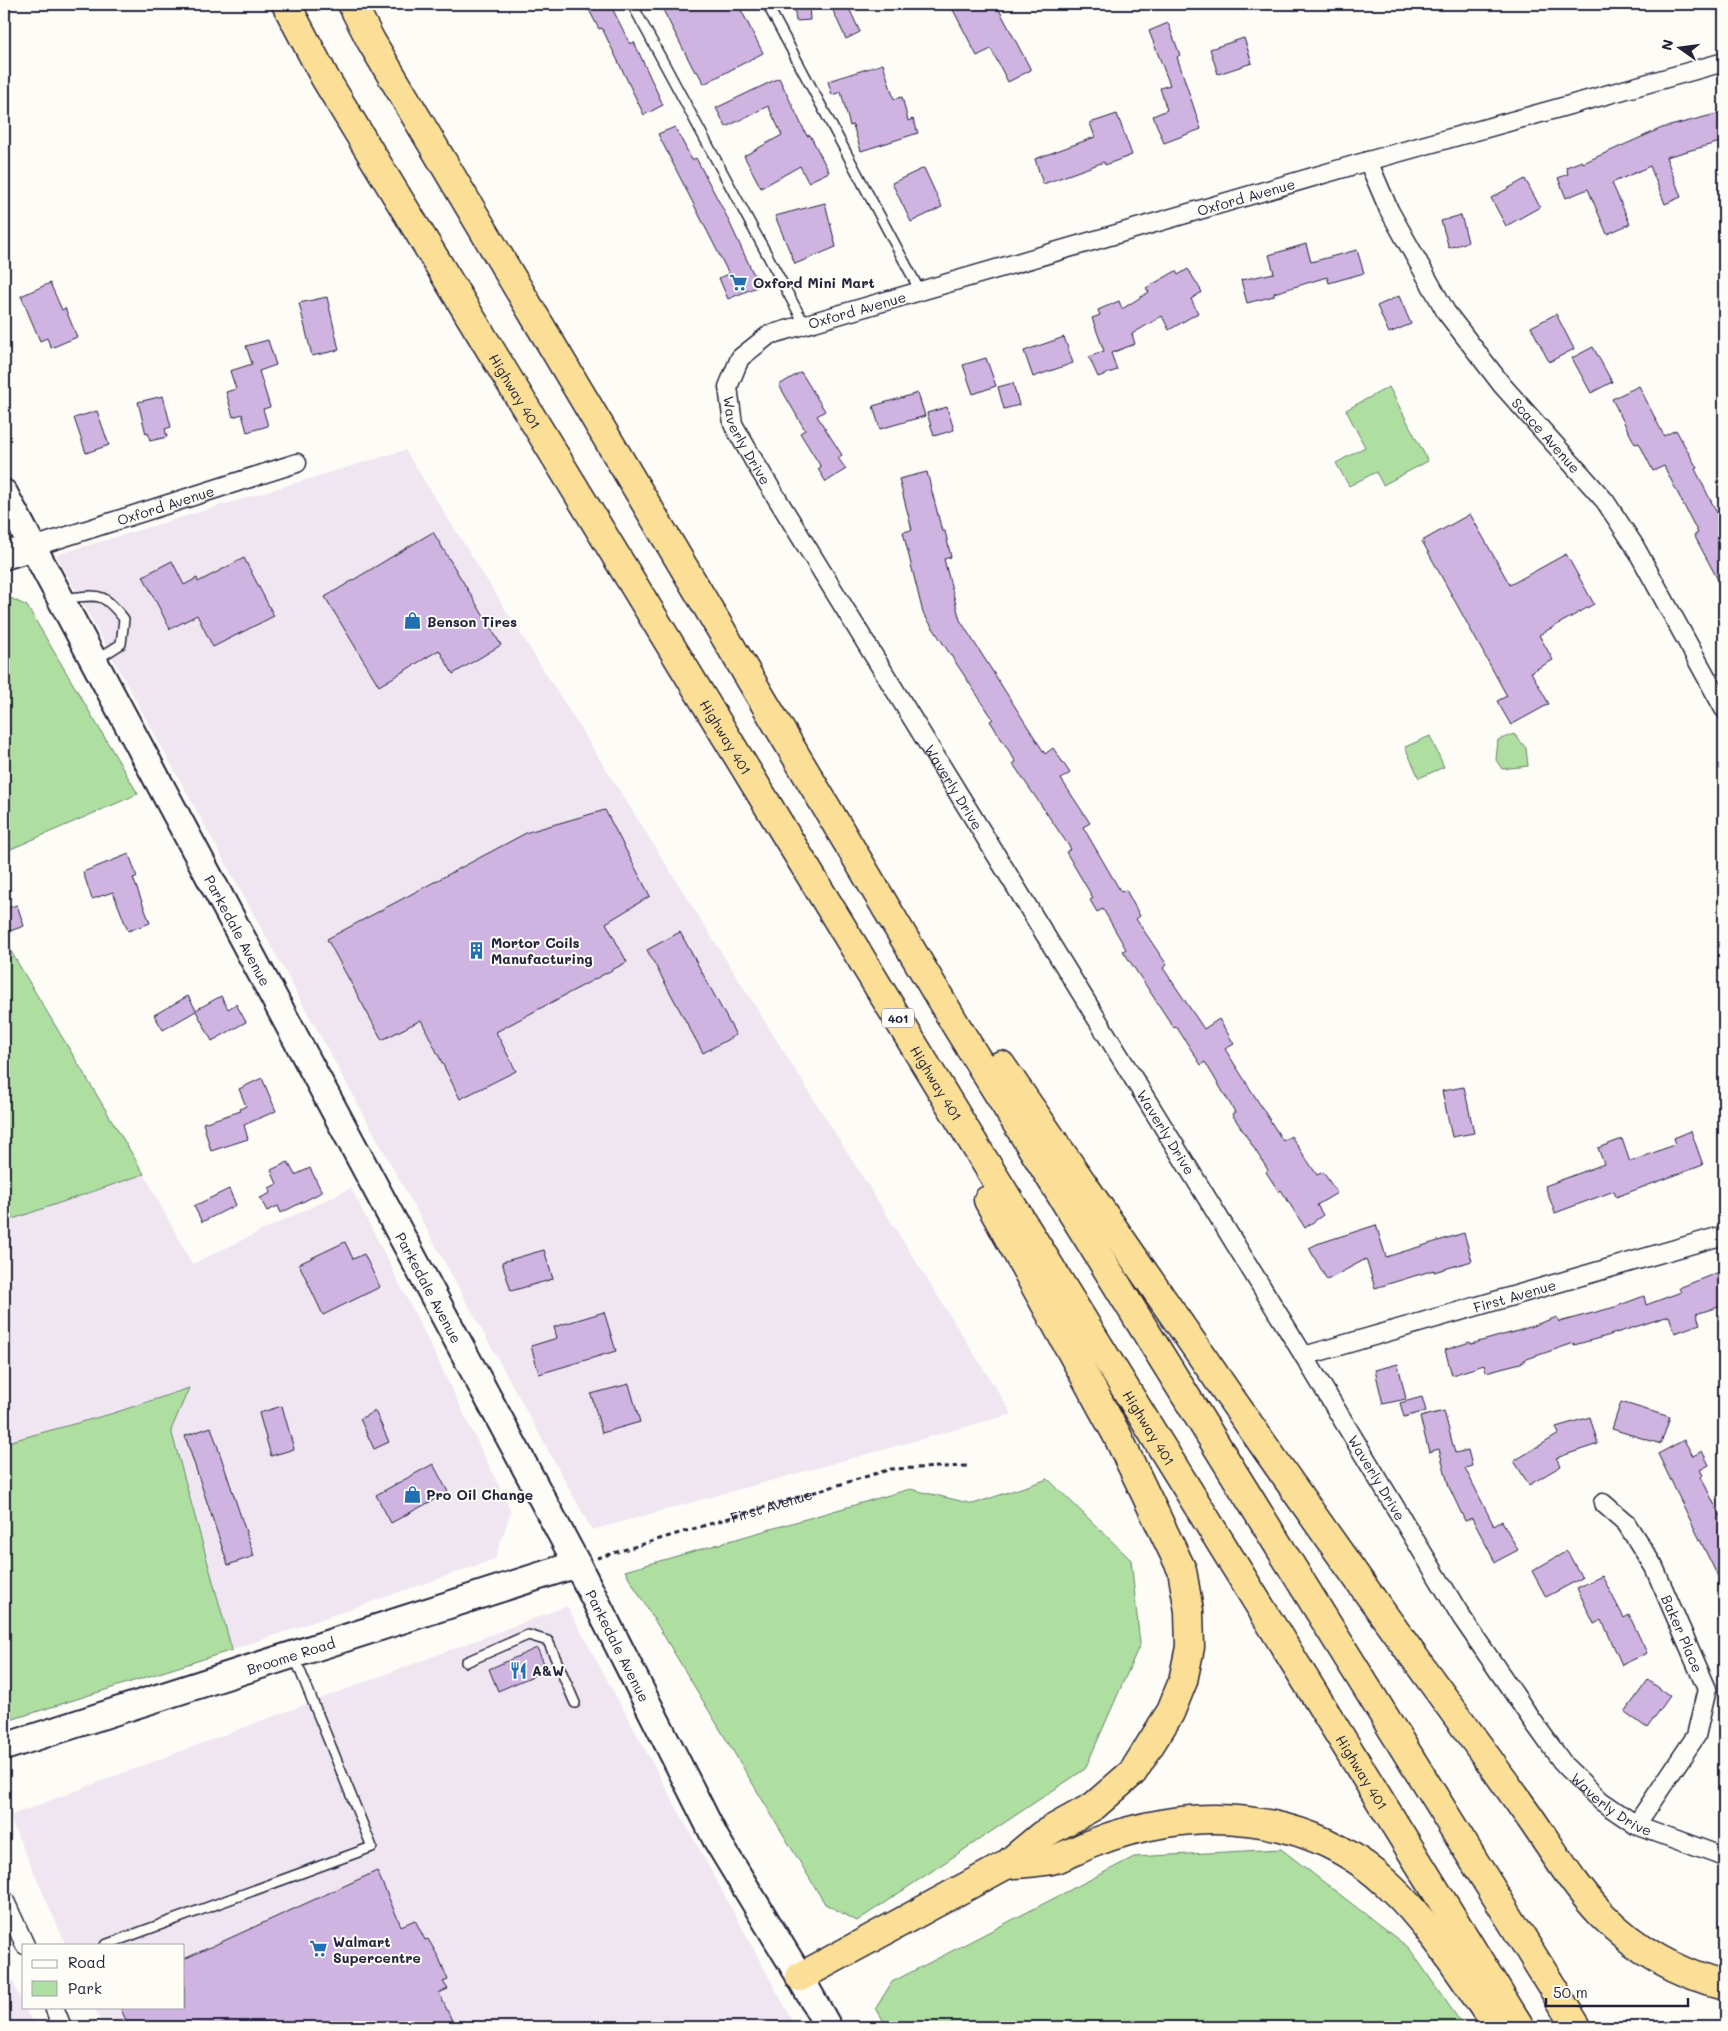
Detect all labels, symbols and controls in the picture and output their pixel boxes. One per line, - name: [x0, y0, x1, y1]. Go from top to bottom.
- north arrow: [1656, 22, 1706, 72]
- text: N: [1656, 37, 1677, 52]
- street label: Oxford Avenue: [1195, 174, 1297, 220]
- supermarket icon: Oxford Mini Mart: [729, 272, 749, 292]
- place label: Oxford Mini Mart: [753, 273, 875, 292]
- street label: Oxford Avenue: [806, 287, 908, 333]
- street label: Highway 401: [485, 350, 546, 432]
- street label: Scace Avenue: [1508, 393, 1585, 477]
- street label: Waverly Drive: [720, 395, 776, 488]
- street label: Oxford Avenue: [115, 481, 216, 529]
- shop icon: Benson Tires: [403, 611, 423, 631]
- place label: Benson Tires: [427, 612, 517, 631]
- street label: Highway 401: [696, 696, 756, 778]
- street label: Waverly Drive: [921, 741, 988, 833]
- street label: Parkedale Avenue: [201, 872, 275, 989]
- place label: Mortor Coils Manufacturing: [491, 933, 593, 968]
- building icon: Mortor Coils Manufacturing: [467, 940, 487, 960]
- road number: 401: [882, 1008, 914, 1028]
- street label: Highway 401: [907, 1042, 967, 1124]
- street label: Waverly Drive: [1133, 1086, 1200, 1178]
- street label: Parkedale Avenue: [392, 1229, 466, 1346]
- street label: First Avenue: [1471, 1274, 1558, 1316]
- street label: Highway 401: [1119, 1386, 1180, 1469]
- street label: Waverly Drive: [1344, 1431, 1410, 1524]
- shop icon: Pro Oil Change: [402, 1484, 422, 1504]
- street label: First Avenue: [728, 1484, 815, 1527]
- place label: Pro Oil Change: [426, 1485, 533, 1504]
- street label: Parkedale Avenue: [582, 1586, 654, 1705]
- street label: Baker Place: [1658, 1592, 1708, 1675]
- street label: Broome Road: [244, 1632, 337, 1678]
- restaurant icon: A&W: [508, 1660, 528, 1680]
- place label: A&W: [532, 1661, 564, 1680]
- street label: Highway 401: [1332, 1731, 1393, 1813]
- street label: Waverly Drive: [1567, 1768, 1655, 1839]
- place label: Walmart Supercentre: [333, 1932, 421, 1967]
- supermarket icon: Walmart Supercentre: [309, 1939, 329, 1959]
- legend: [22, 1944, 185, 2008]
- text: Road: [68, 1952, 105, 1972]
- scale bar: [1546, 1976, 1688, 2008]
- text: Park: [68, 1978, 102, 1998]
- text: 50 m: [1553, 1982, 1588, 2002]

